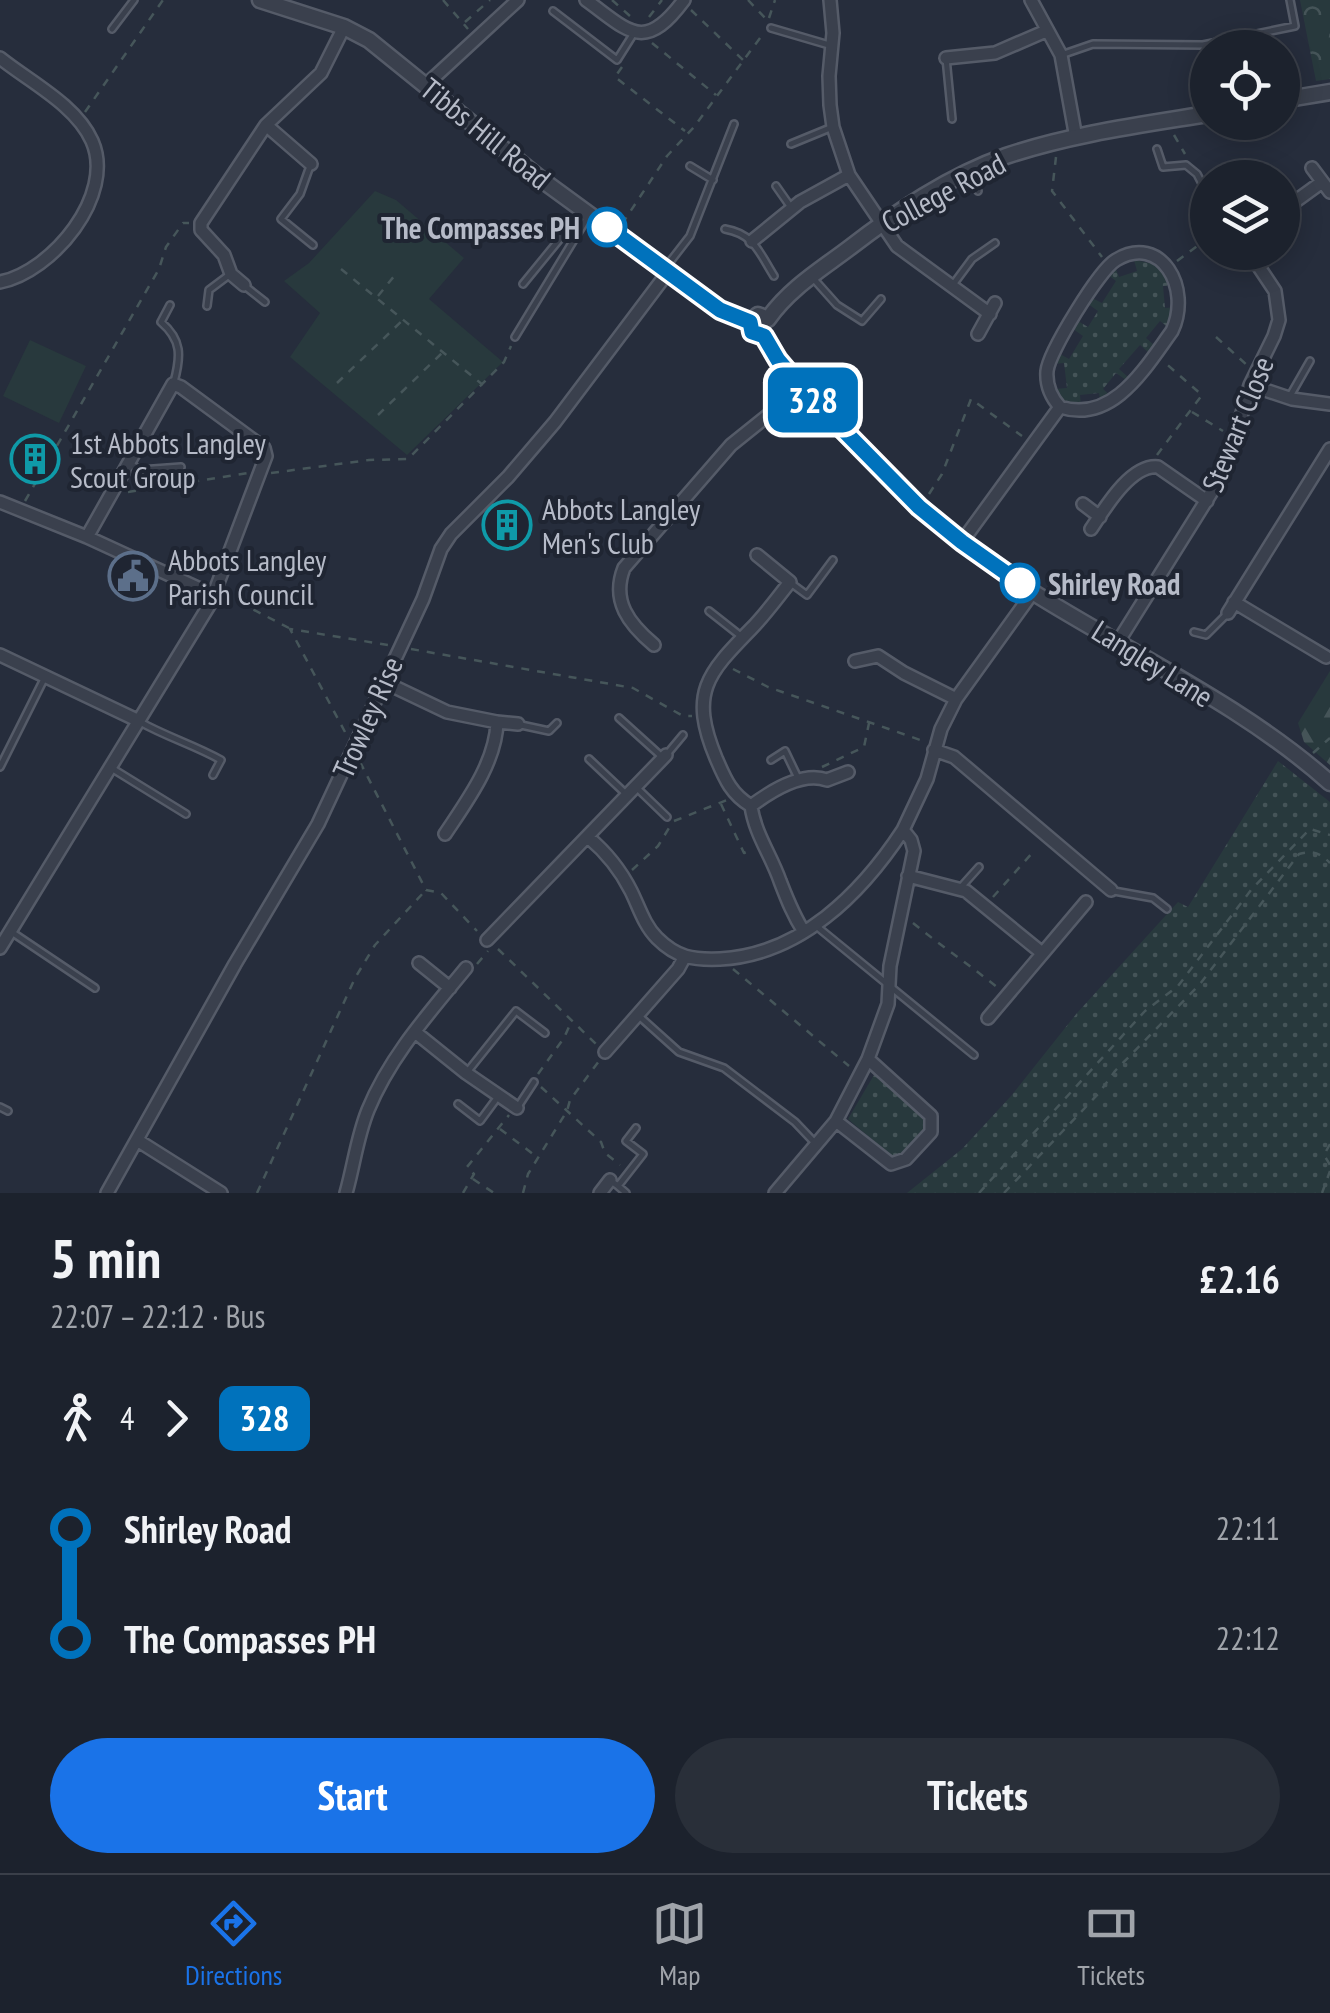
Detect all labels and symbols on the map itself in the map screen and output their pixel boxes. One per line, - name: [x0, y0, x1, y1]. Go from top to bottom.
- street label: Tibbs Hill Road: [413, 69, 559, 197]
- street label: College Road: [874, 143, 1012, 241]
- place label: The Compasses PH: [381, 208, 580, 247]
- marker: The Compasses PH: [588, 208, 626, 246]
- street label: Stewart Close: [1192, 351, 1282, 497]
- line badge: 328: [756, 368, 870, 432]
- place label: 1st Abbots Langley Scout Group: [70, 423, 266, 496]
- building icon: 1st Abbots Langley Scout Group: [9, 433, 61, 485]
- place label: Abbots Langley Men's Club: [542, 489, 701, 562]
- building icon: Abbots Langley Men's Club: [481, 499, 533, 551]
- place label: Abbots Langley Parish Council: [168, 540, 327, 613]
- public building icon: Abbots Langley Parish Council: [107, 550, 159, 602]
- marker: Shirley Road: [1001, 564, 1039, 602]
- place label: Shirley Road: [1048, 564, 1180, 603]
- street label: Langley Lane: [1085, 611, 1221, 715]
- street label: Trowley Rise: [323, 650, 411, 784]

